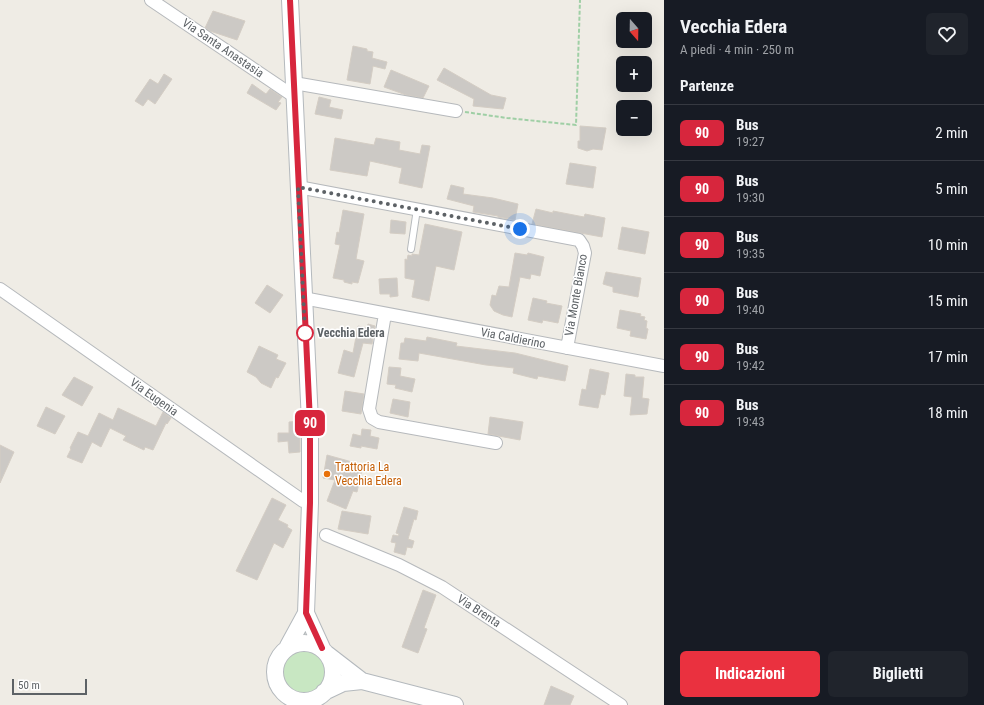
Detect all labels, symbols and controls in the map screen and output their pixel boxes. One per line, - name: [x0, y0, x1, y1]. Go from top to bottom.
- north arrow: [616, 12, 652, 48]
- map controls: [616, 12, 652, 136]
- button: heart: [926, 13, 968, 55]
- text: Vecchia Edera: [680, 15, 787, 38]
- street label: Via Santa Anastasia: [180, 16, 267, 81]
- text: A piedi · 4 min · 250 m: [680, 42, 794, 57]
- button: +: [616, 56, 652, 92]
- text: Partenze: [680, 77, 734, 95]
- button: −: [616, 100, 652, 136]
- text: Bus: [736, 116, 759, 134]
- text: 2 min: [935, 124, 968, 142]
- text: 90: [695, 125, 709, 141]
- text: 19:27: [736, 134, 765, 149]
- text: Bus: [736, 172, 759, 190]
- text: 5 min: [935, 180, 968, 198]
- text: 90: [695, 181, 709, 197]
- text: 19:30: [736, 190, 765, 205]
- your location: [510, 219, 530, 239]
- text: Bus: [736, 228, 759, 246]
- text: 10 min: [928, 236, 968, 254]
- text: 90: [695, 237, 709, 253]
- text: 19:35: [736, 246, 765, 261]
- street label: Via Monte Bianco: [562, 253, 590, 337]
- text: Bus: [736, 284, 759, 302]
- text: 15 min: [928, 292, 968, 310]
- text: 90: [695, 293, 709, 309]
- text: 19:40: [736, 302, 765, 317]
- marker: Vecchia Edera: [296, 324, 314, 342]
- street label: Via Caldierino: [479, 325, 547, 351]
- place label: Vecchia Edera: [317, 326, 385, 340]
- text: Bus: [736, 340, 759, 358]
- text: 17 min: [928, 348, 968, 366]
- text: 90: [695, 349, 709, 365]
- text: 19:42: [736, 358, 765, 373]
- street label: Via Eugenia: [127, 375, 181, 419]
- text: Bus: [736, 396, 759, 414]
- text: 18 min: [928, 404, 968, 422]
- text: 90: [695, 405, 709, 421]
- line badge: 90: [292, 410, 328, 436]
- text: 19:43: [736, 414, 765, 429]
- text: 90: [303, 415, 317, 431]
- place label: Trattoria La Vecchia Edera: [335, 460, 402, 488]
- marker: Trattoria La Vecchia Edera: [322, 469, 332, 479]
- street label: Via Brenta: [455, 592, 503, 630]
- button: Indicazioni: [680, 651, 820, 697]
- button: Biglietti: [828, 651, 968, 697]
- scale bar: [12, 677, 87, 696]
- text: 50 m: [18, 679, 40, 692]

